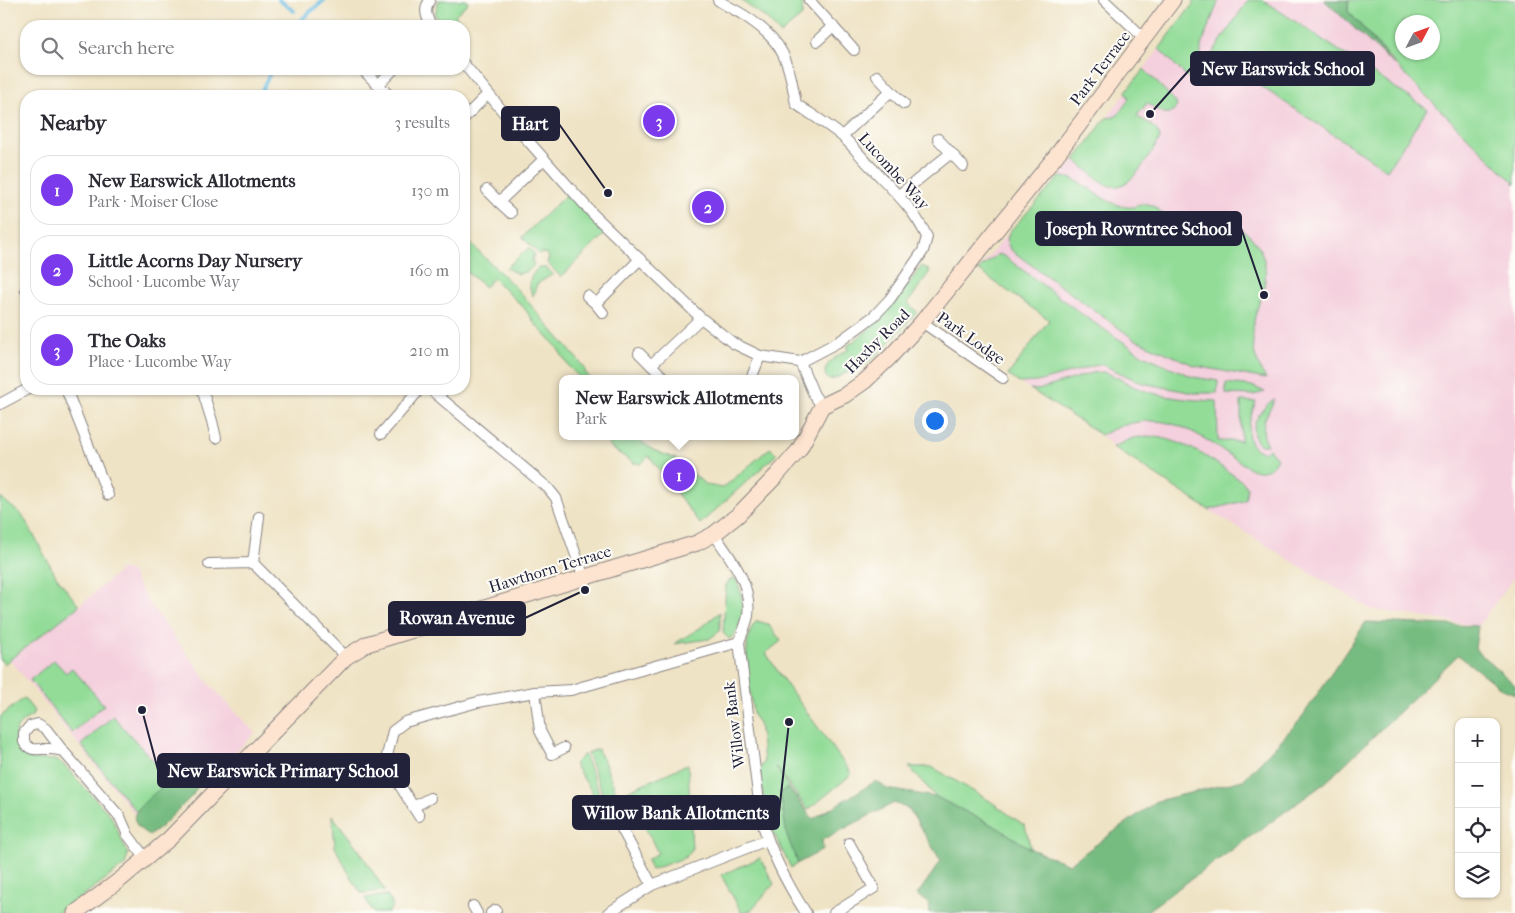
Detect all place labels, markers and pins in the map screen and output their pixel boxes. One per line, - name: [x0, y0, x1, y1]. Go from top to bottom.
- callout: New Earswick School: [1191, 52, 1374, 85]
- pin: 3: [643, 102, 675, 140]
- callout: Hart: [502, 107, 559, 140]
- pin: 2: [692, 188, 724, 226]
- callout: Joseph Rowntree School: [1036, 212, 1241, 245]
- pin: 1: [663, 456, 695, 494]
- callout: Rowan Avenue: [389, 602, 525, 635]
- callout: New Earswick Primary School: [158, 754, 409, 787]
- callout: Willow Bank Allotments: [573, 796, 779, 829]

